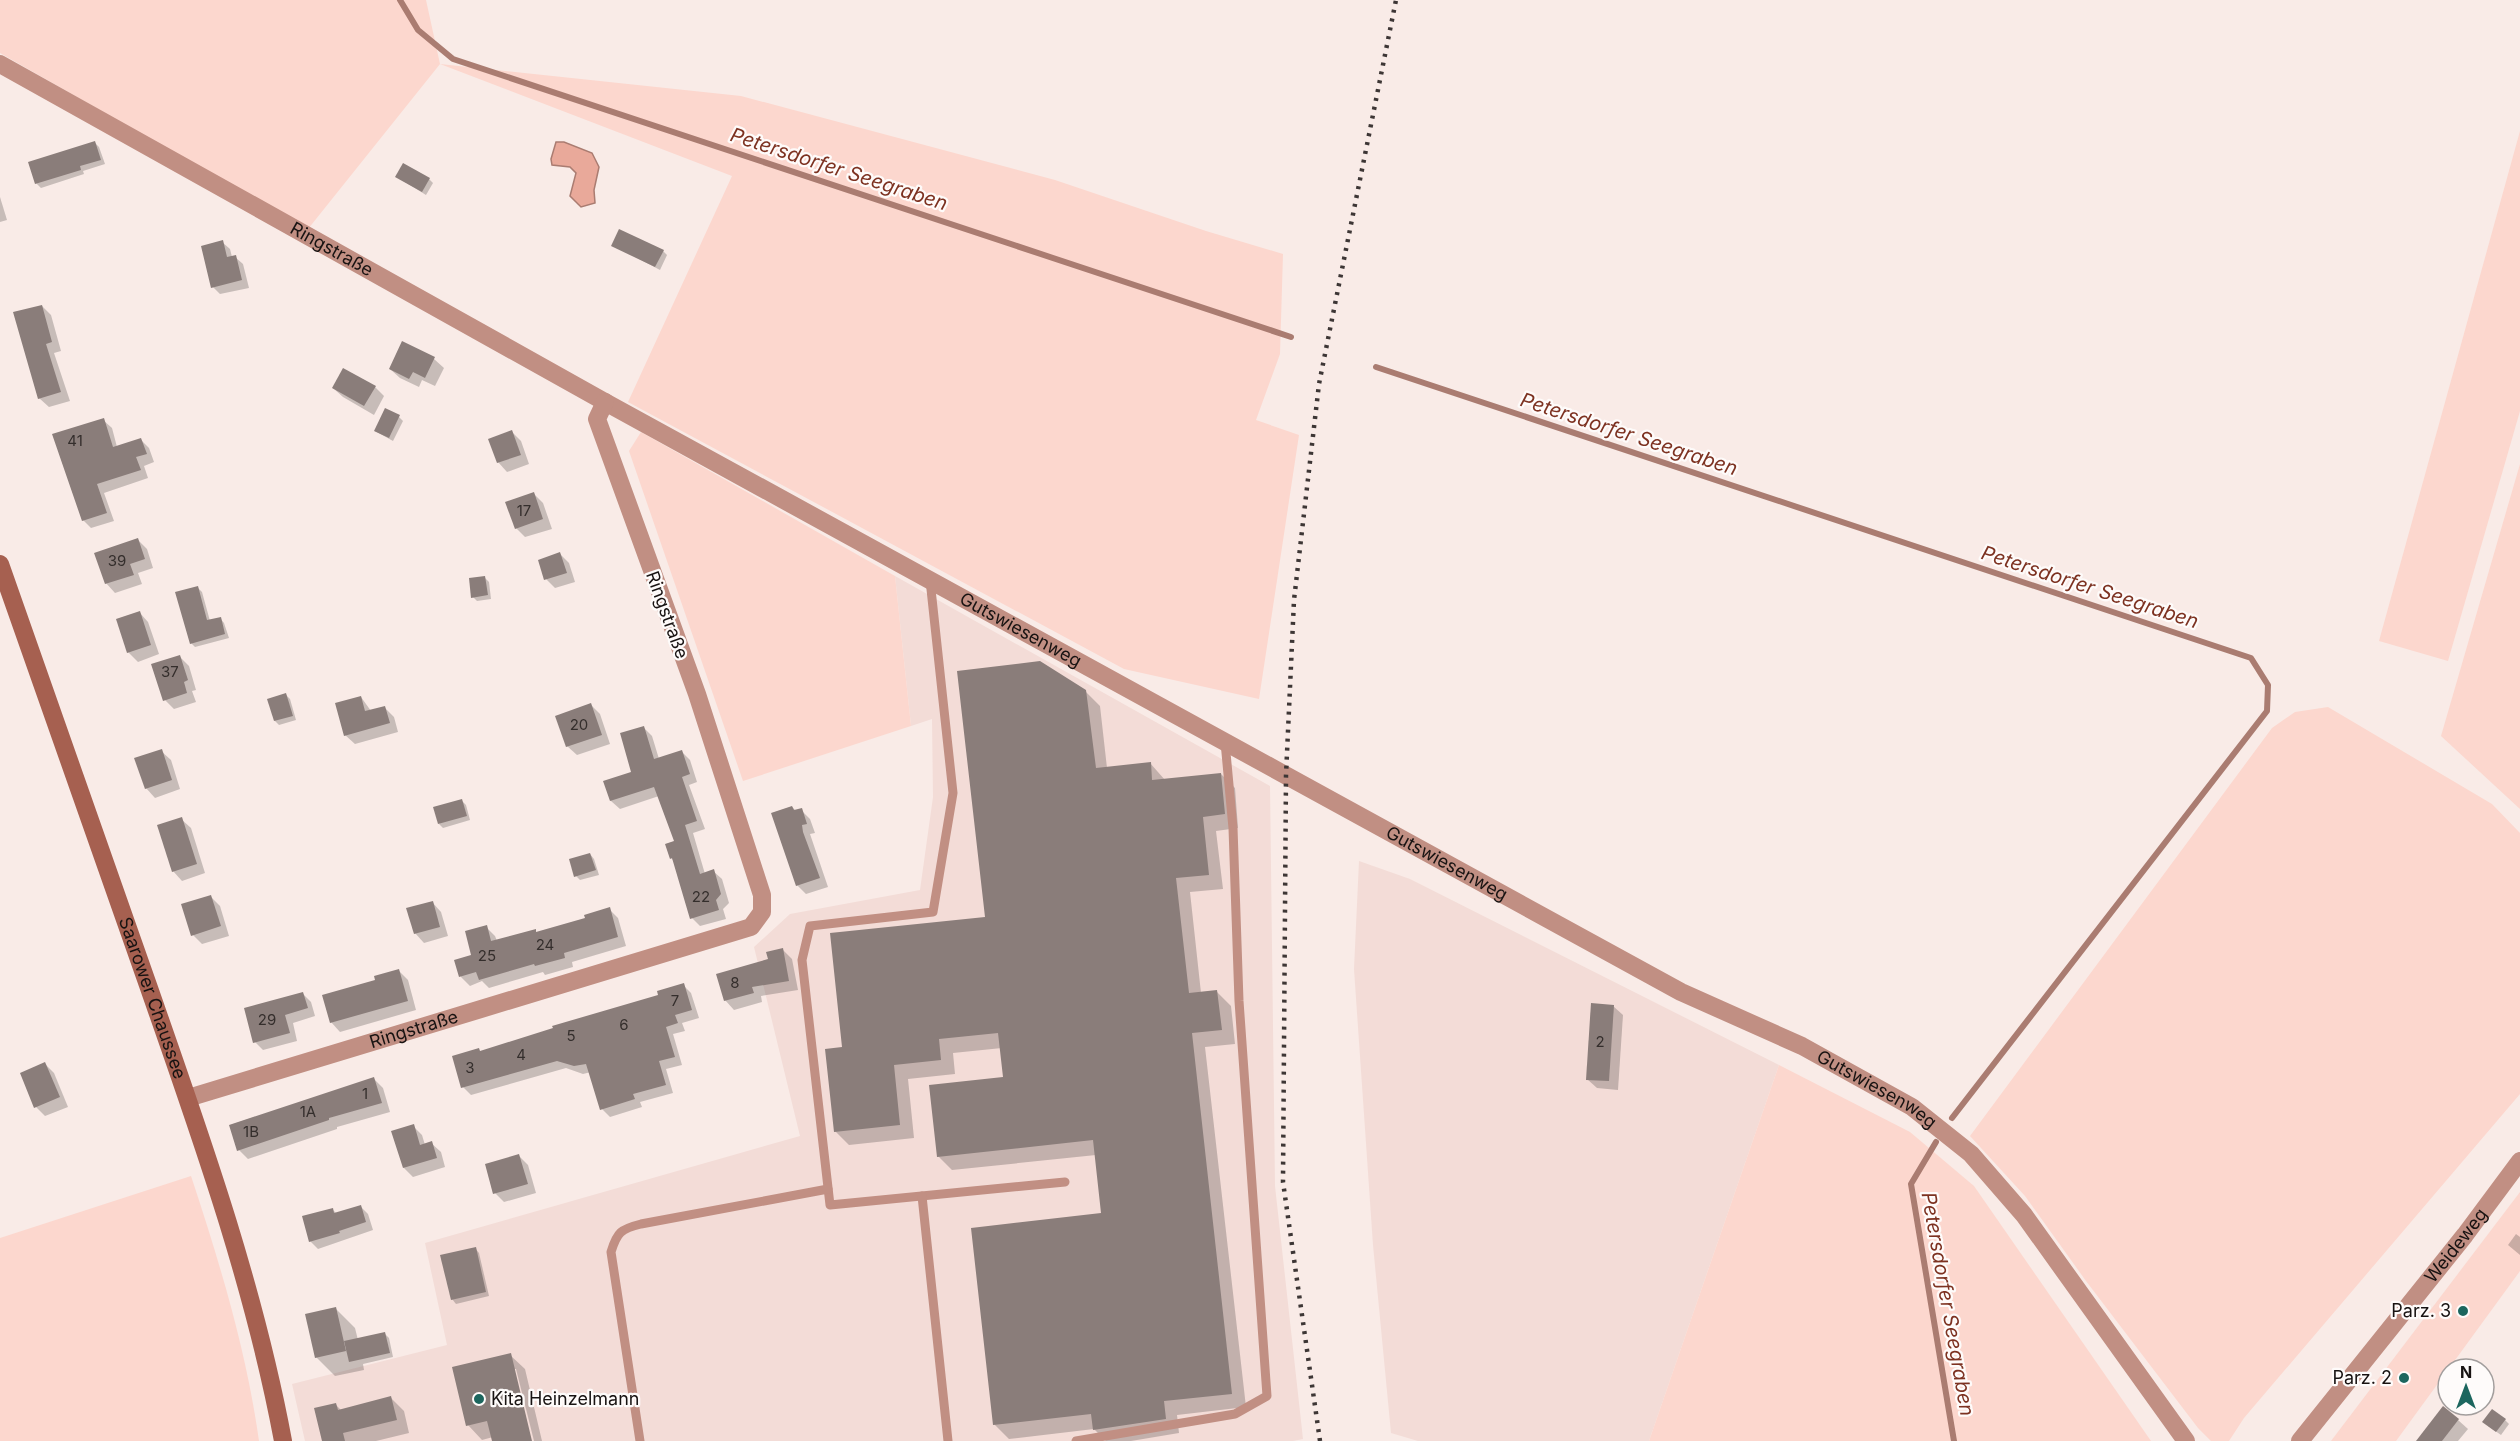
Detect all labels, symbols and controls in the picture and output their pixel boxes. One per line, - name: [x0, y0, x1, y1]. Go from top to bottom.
- water label: Petersdorfer Seegraben: [727, 123, 951, 215]
- street label: Ringstraße: [287, 217, 377, 280]
- water label: Petersdorfer Seegraben: [1517, 388, 1741, 480]
- house number: 41: [67, 431, 83, 450]
- house number: 17: [517, 501, 531, 520]
- water label: Petersdorfer Seegraben: [1978, 541, 2202, 633]
- house number: 39: [108, 551, 126, 570]
- street label: Ringstraße: [642, 568, 693, 661]
- street label: Gutswiesenweg: [956, 588, 1085, 671]
- house number: 37: [161, 662, 179, 681]
- house number: 20: [570, 715, 588, 734]
- street label: Gutswiesenweg: [1383, 821, 1511, 905]
- house number: 22: [692, 887, 710, 906]
- street label: Saarower Chaussee: [115, 914, 191, 1082]
- house number: 24: [536, 935, 554, 954]
- house number: 25: [478, 946, 496, 965]
- house number: 8: [730, 973, 740, 992]
- house number: 7: [671, 991, 679, 1010]
- street label: Ringstraße: [367, 1006, 461, 1052]
- house number: 29: [258, 1010, 276, 1029]
- house number: 6: [619, 1015, 629, 1034]
- house number: 5: [566, 1026, 576, 1045]
- house number: 2: [1595, 1032, 1605, 1051]
- house number: 4: [516, 1045, 526, 1064]
- street label: Gutswiesenweg: [1813, 1045, 1941, 1132]
- house number: 3: [465, 1058, 475, 1077]
- house number: 1: [362, 1084, 368, 1103]
- house number: 1A: [300, 1102, 316, 1121]
- house number: 1B: [243, 1122, 259, 1141]
- water label: Petersdorfer Seegraben: [1916, 1190, 1980, 1418]
- street label: Weideweg: [2420, 1204, 2491, 1287]
- place label: Parz. 3: [2391, 1300, 2451, 1321]
- marker: Parz. 3: [2456, 1304, 2470, 1318]
- north arrow: [2436, 1357, 2496, 1417]
- text: N: [2460, 1362, 2472, 1382]
- place label: Parz. 2: [2332, 1367, 2392, 1388]
- marker: Parz. 2: [2397, 1371, 2411, 1385]
- place label: Kita Heinzelmann: [491, 1388, 639, 1409]
- marker: Kita Heinzelmann: [472, 1392, 486, 1406]

